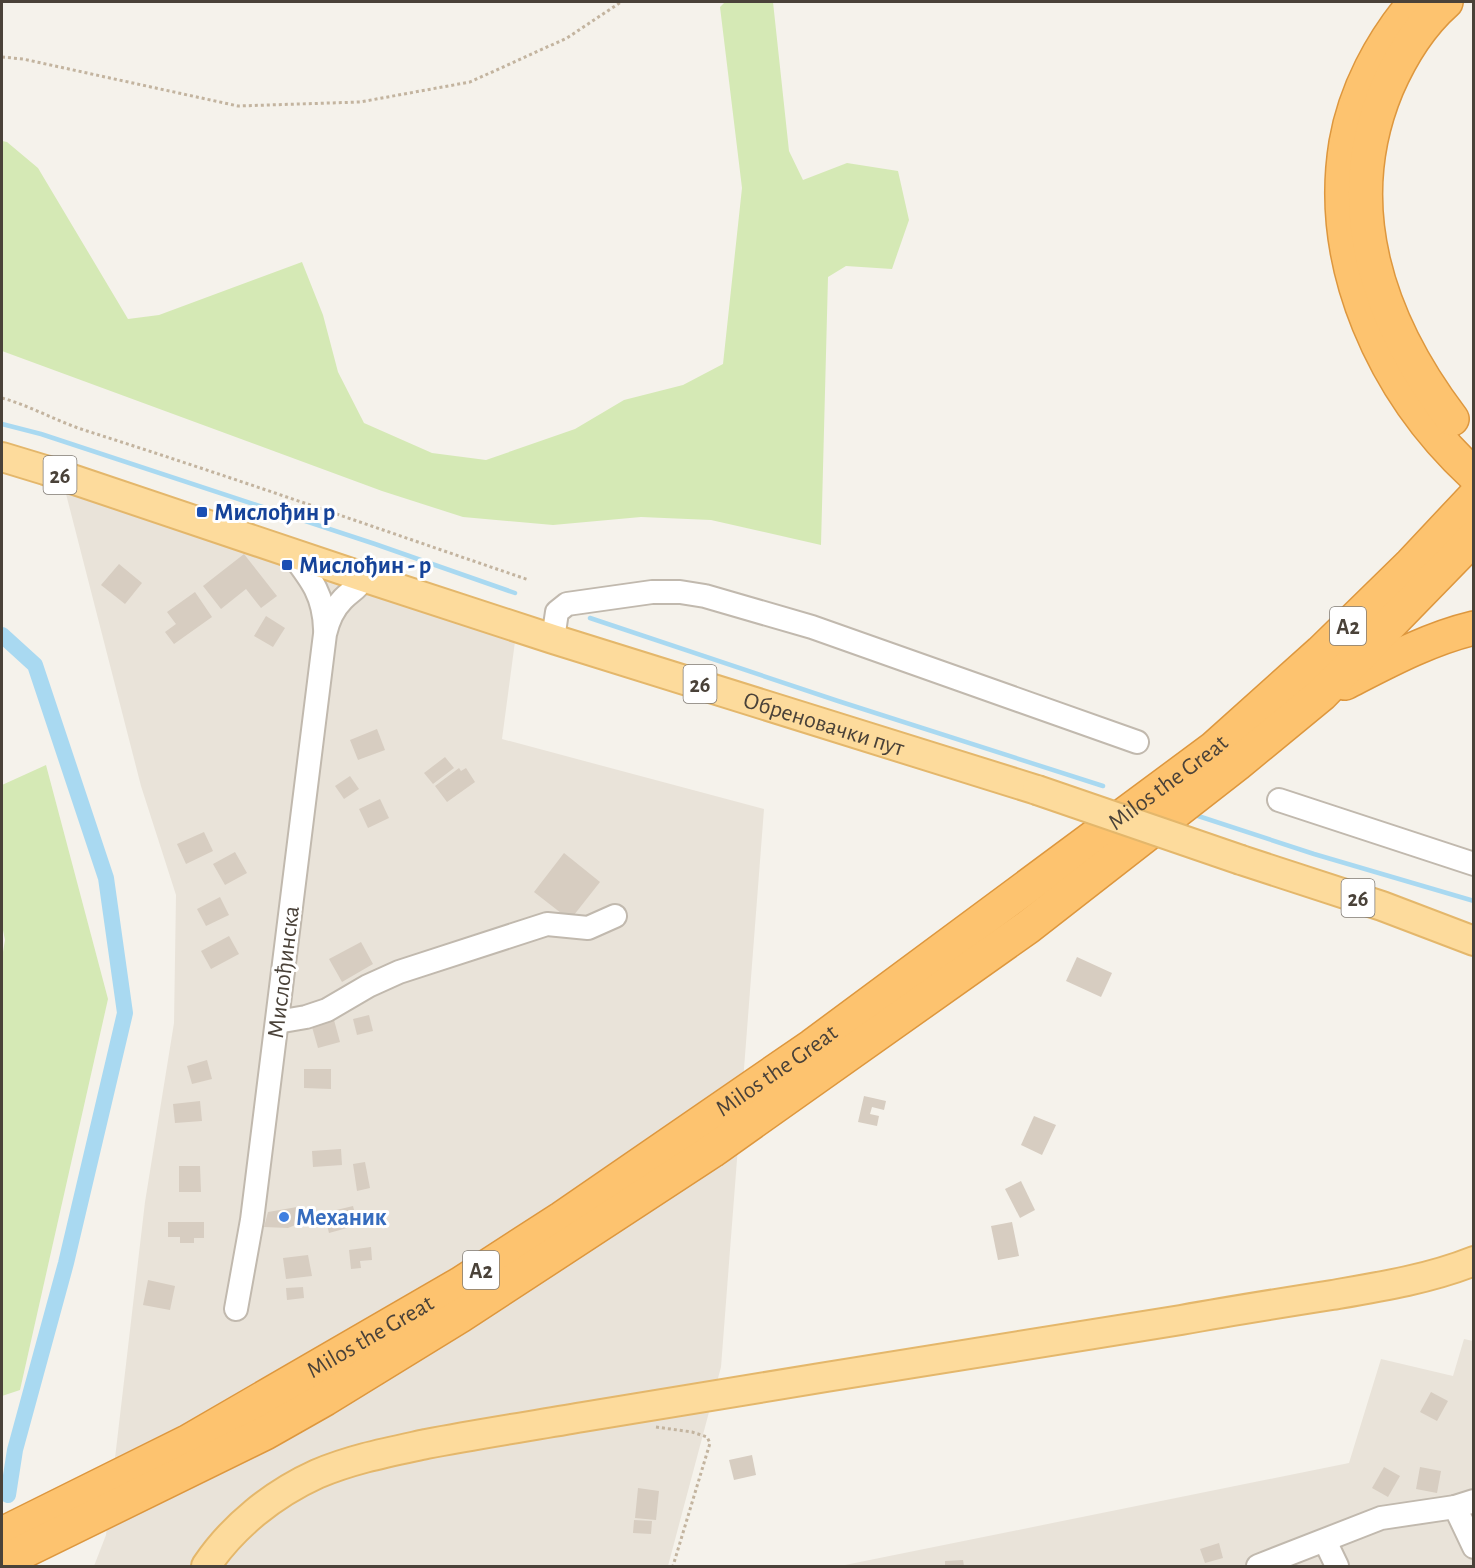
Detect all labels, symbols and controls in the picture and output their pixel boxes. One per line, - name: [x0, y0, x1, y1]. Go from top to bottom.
- road number: 26: [44, 456, 76, 494]
- place label: Мислођин р: [214, 501, 335, 525]
- marker: Мислођин р: [195, 505, 209, 519]
- place label: Мислођин - р: [299, 554, 431, 578]
- marker: Мислођин - р: [280, 558, 294, 572]
- road number: A2: [1330, 607, 1366, 645]
- road number: 26: [684, 665, 716, 703]
- street label: Обреновачки пут: [740, 688, 907, 761]
- street label: Milos the Great: [1104, 730, 1233, 835]
- road number: 26: [1342, 879, 1374, 917]
- street label: Мислођинска: [264, 904, 304, 1040]
- street label: Milos the Great: [712, 1020, 843, 1121]
- place label: Механик: [296, 1206, 387, 1230]
- marker: Механик: [277, 1210, 291, 1224]
- road number: A2: [463, 1251, 499, 1289]
- street label: Milos the Great: [303, 1291, 438, 1383]

